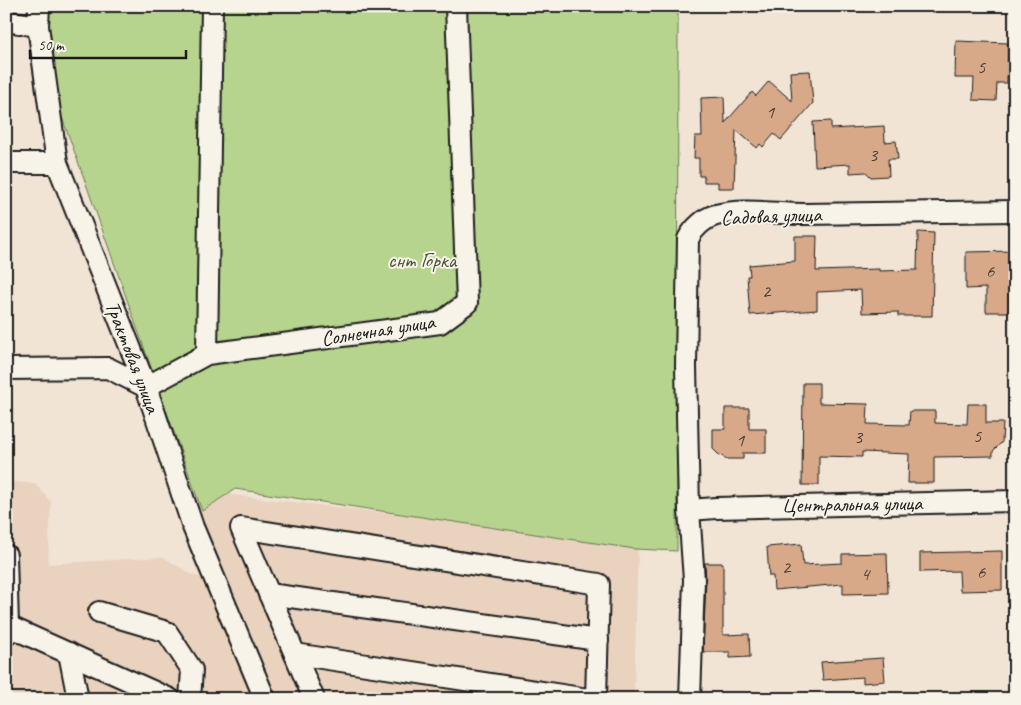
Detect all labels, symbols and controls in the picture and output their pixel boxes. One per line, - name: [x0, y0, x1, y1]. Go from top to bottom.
- scale bar: [30, 28, 186, 60]
- text: 50 m: [38, 36, 65, 55]
- house number: 5: [977, 55, 987, 79]
- house number: 1: [766, 100, 776, 124]
- house number: 3: [869, 143, 879, 167]
- street label: Садовая улица: [720, 201, 824, 231]
- park label: снт Горка: [388, 247, 458, 273]
- house number: 6: [986, 259, 996, 283]
- house number: 2: [762, 279, 772, 303]
- street label: Трактовая улица: [100, 297, 167, 418]
- street label: Солнечная улица: [319, 308, 438, 352]
- house number: 5: [973, 424, 983, 448]
- house number: 3: [854, 425, 864, 449]
- house number: 1: [736, 428, 746, 452]
- street label: Центральная улица: [781, 490, 924, 518]
- house number: 2: [782, 555, 792, 579]
- house number: 6: [977, 560, 987, 584]
- house number: 4: [861, 562, 872, 586]

